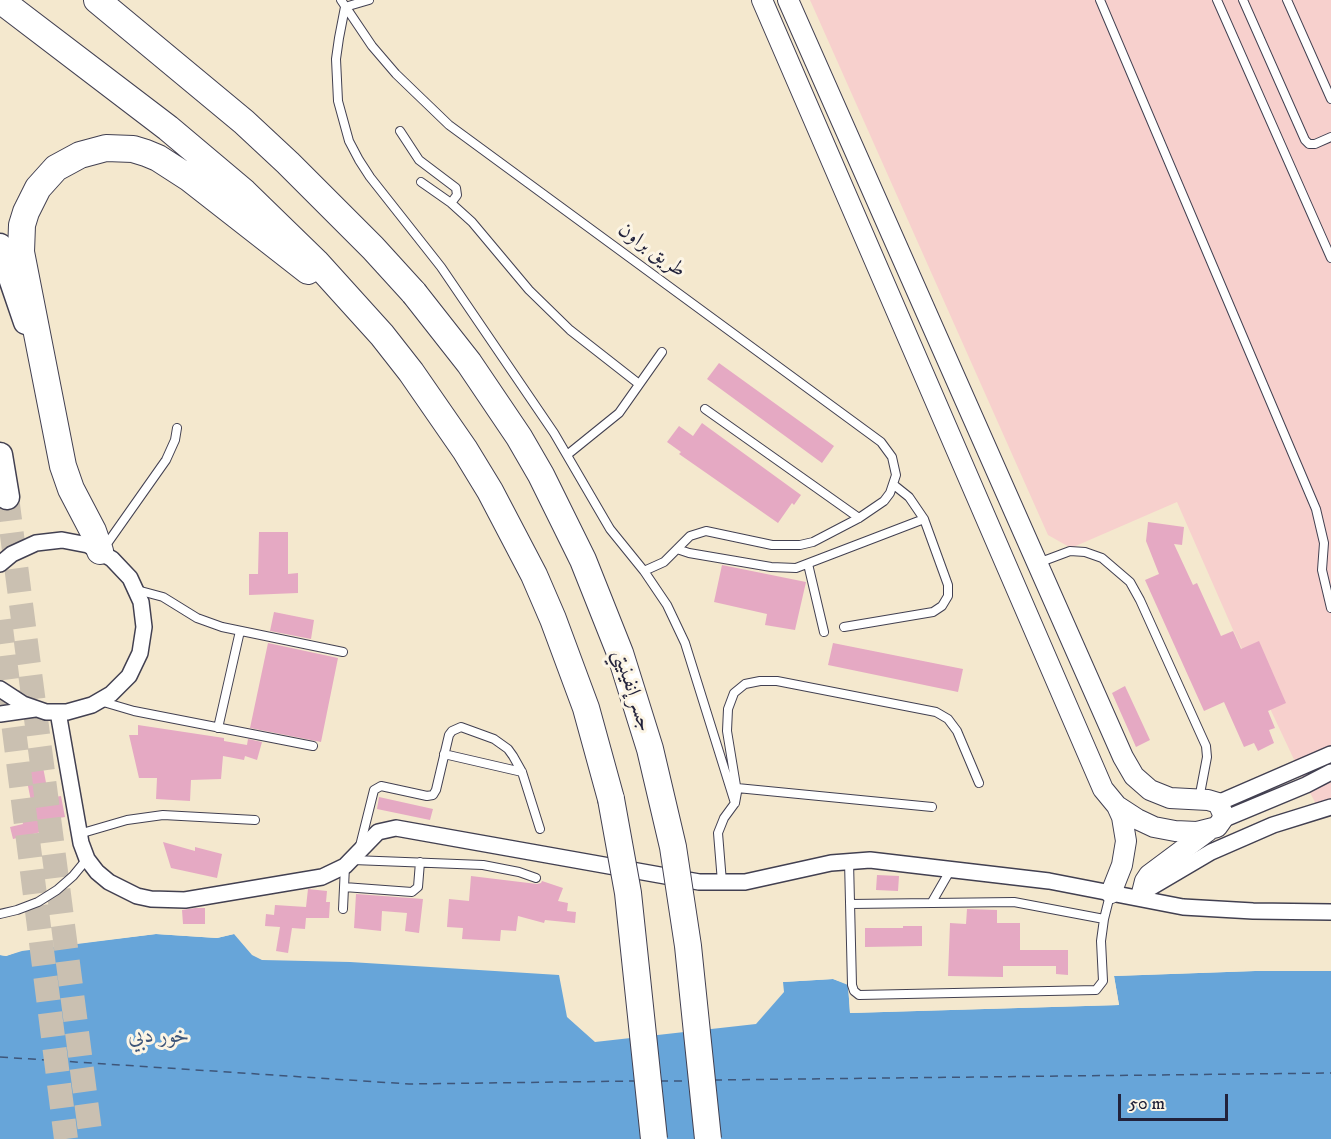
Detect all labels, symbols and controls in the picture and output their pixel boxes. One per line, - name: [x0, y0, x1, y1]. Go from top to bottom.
- street label: طريق براون: [612, 218, 690, 284]
- street label: جسر إنفينيتي: [606, 647, 656, 735]
- water label: خور دبي: [128, 1024, 190, 1050]
- scale bar: [1121, 1082, 1230, 1120]
- text: 50 m: [1129, 1093, 1165, 1115]

